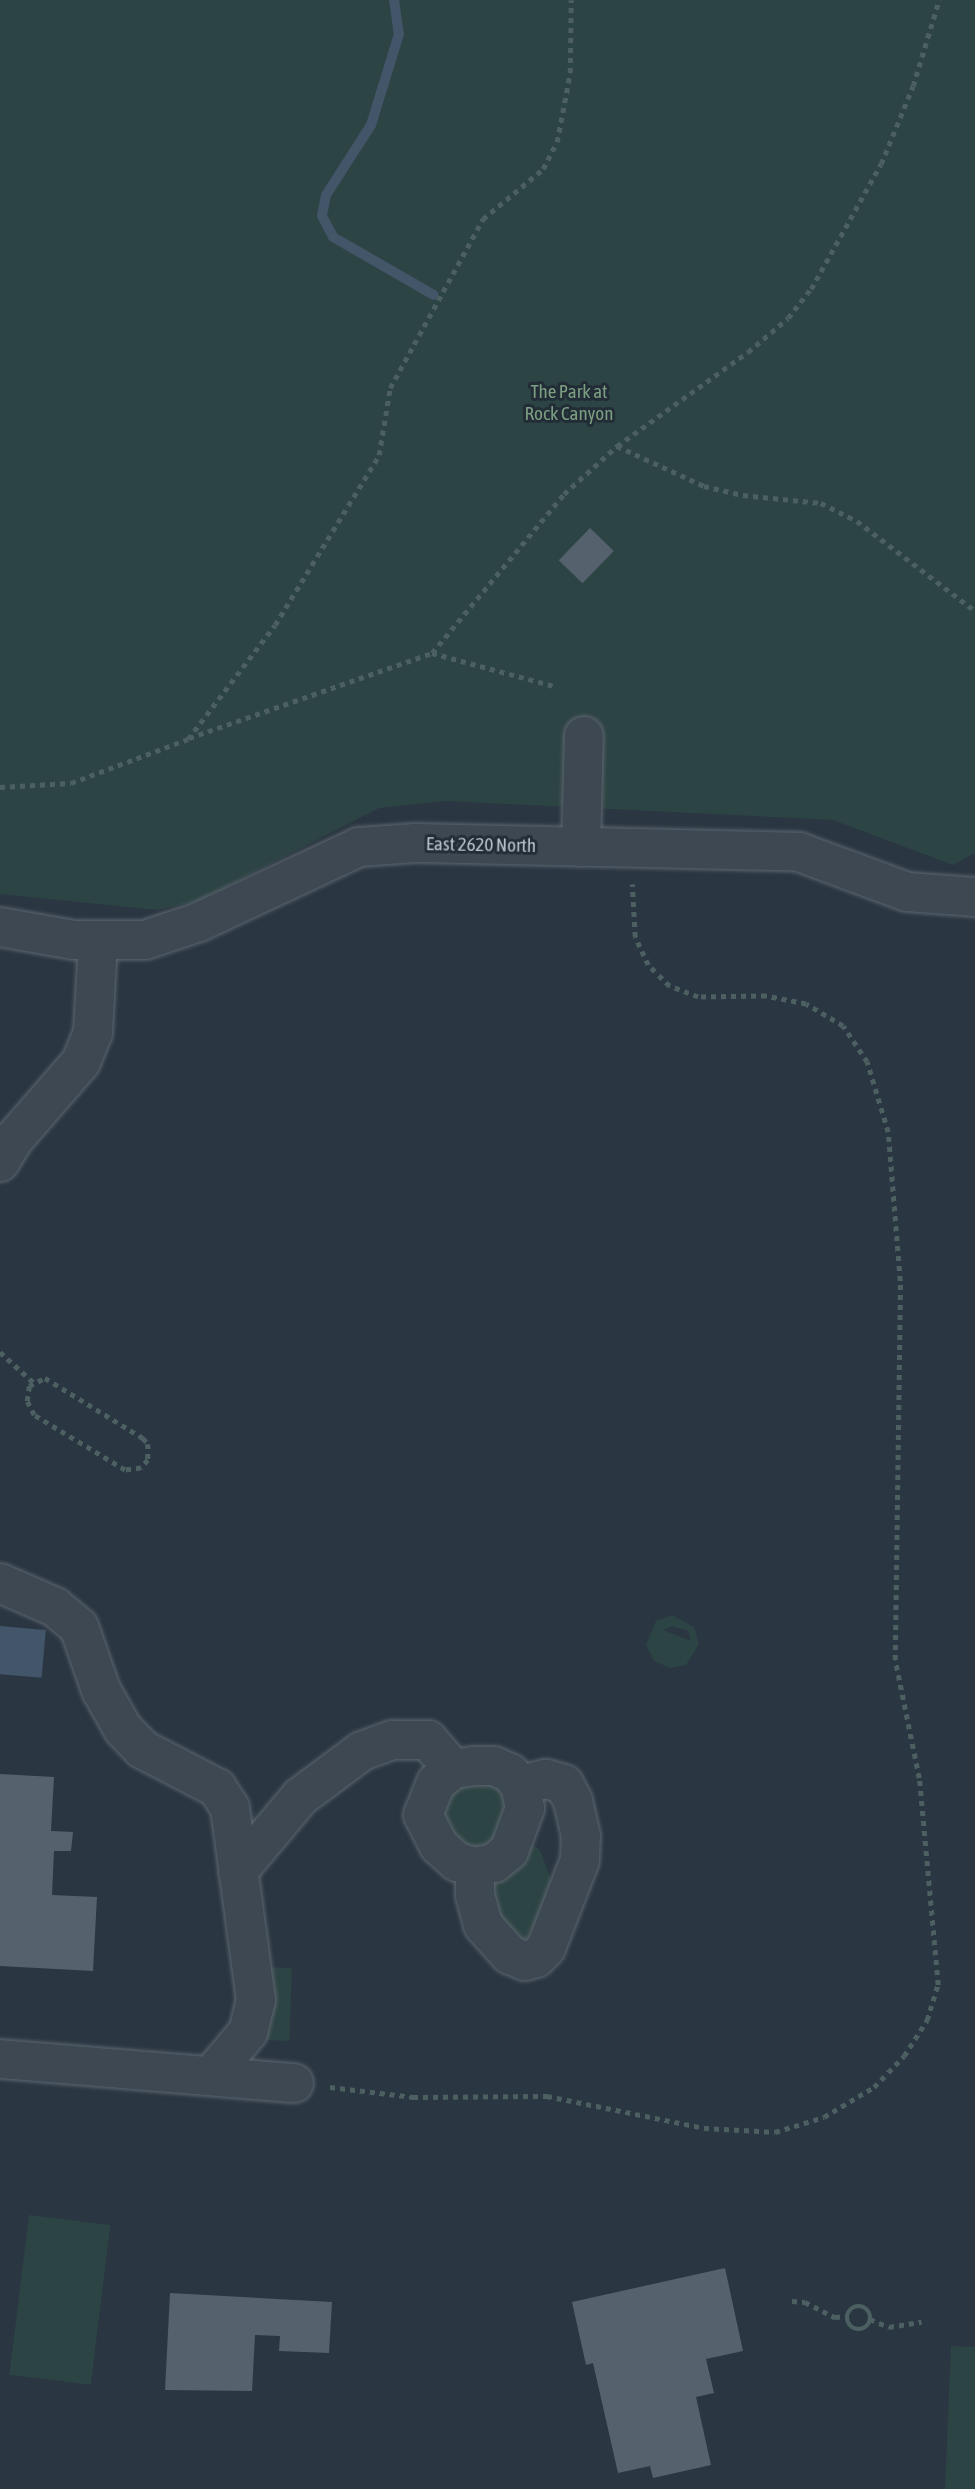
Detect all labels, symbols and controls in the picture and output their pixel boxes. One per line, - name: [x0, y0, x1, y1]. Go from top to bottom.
- park label: The Park at Rock Canyon: [525, 381, 613, 425]
- street label: East 2620 North: [426, 833, 536, 857]

